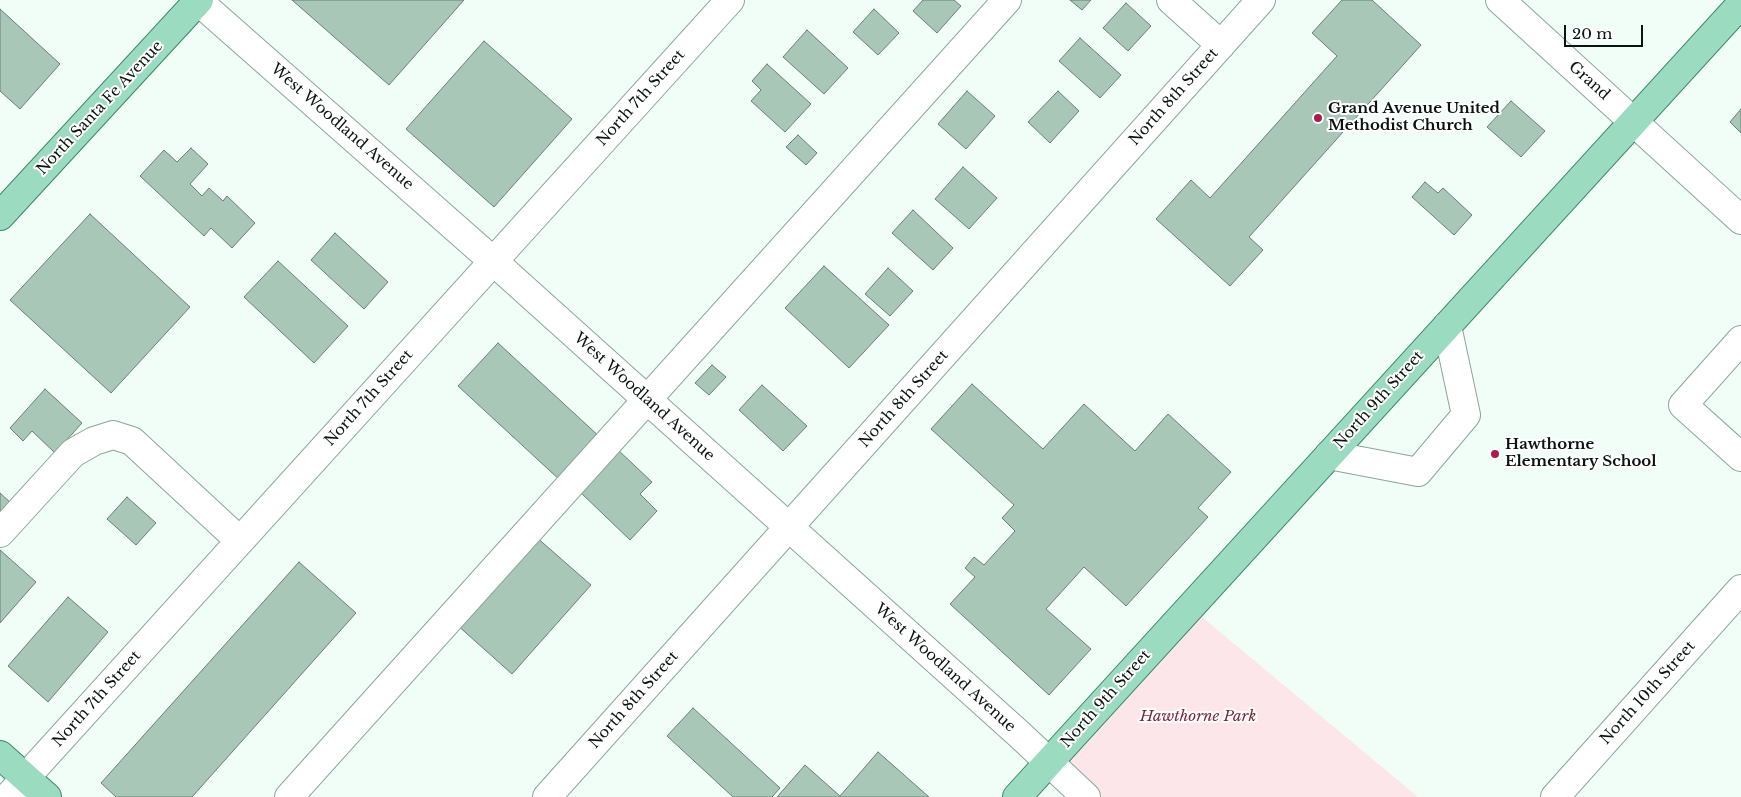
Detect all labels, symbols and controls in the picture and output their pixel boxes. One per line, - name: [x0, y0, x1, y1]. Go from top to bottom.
- scale bar: [1566, 15, 1645, 47]
- text: 20 m: [1572, 24, 1612, 43]
- street label: North Santa Fe Avenue: [33, 37, 167, 179]
- street label: North 8th Street: [1126, 45, 1222, 149]
- street label: North 7th Street: [593, 46, 689, 150]
- street label: Grand: [1565, 58, 1613, 104]
- street label: West Woodland Avenue: [267, 60, 417, 194]
- place label: Grand Avenue United Methodist Church: [1328, 100, 1500, 135]
- marker: Grand Avenue United Methodist Church: [1312, 112, 1324, 124]
- street label: West Woodland Avenue: [570, 329, 718, 465]
- street label: North 7th Street: [321, 346, 417, 450]
- street label: North 8th Street: [856, 347, 952, 451]
- street label: North 9th Street: [1330, 347, 1428, 453]
- place label: Hawthorne Elementary School: [1505, 436, 1657, 471]
- marker: Hawthorne Elementary School: [1489, 448, 1501, 460]
- street label: West Woodland Avenue: [871, 600, 1019, 736]
- street label: North 10th Street: [1597, 638, 1699, 748]
- street label: North 9th Street: [1057, 646, 1155, 752]
- street label: North 7th Street: [49, 647, 145, 751]
- street label: North 8th Street: [586, 648, 682, 752]
- park label: Hawthorne Park: [1140, 708, 1256, 726]

